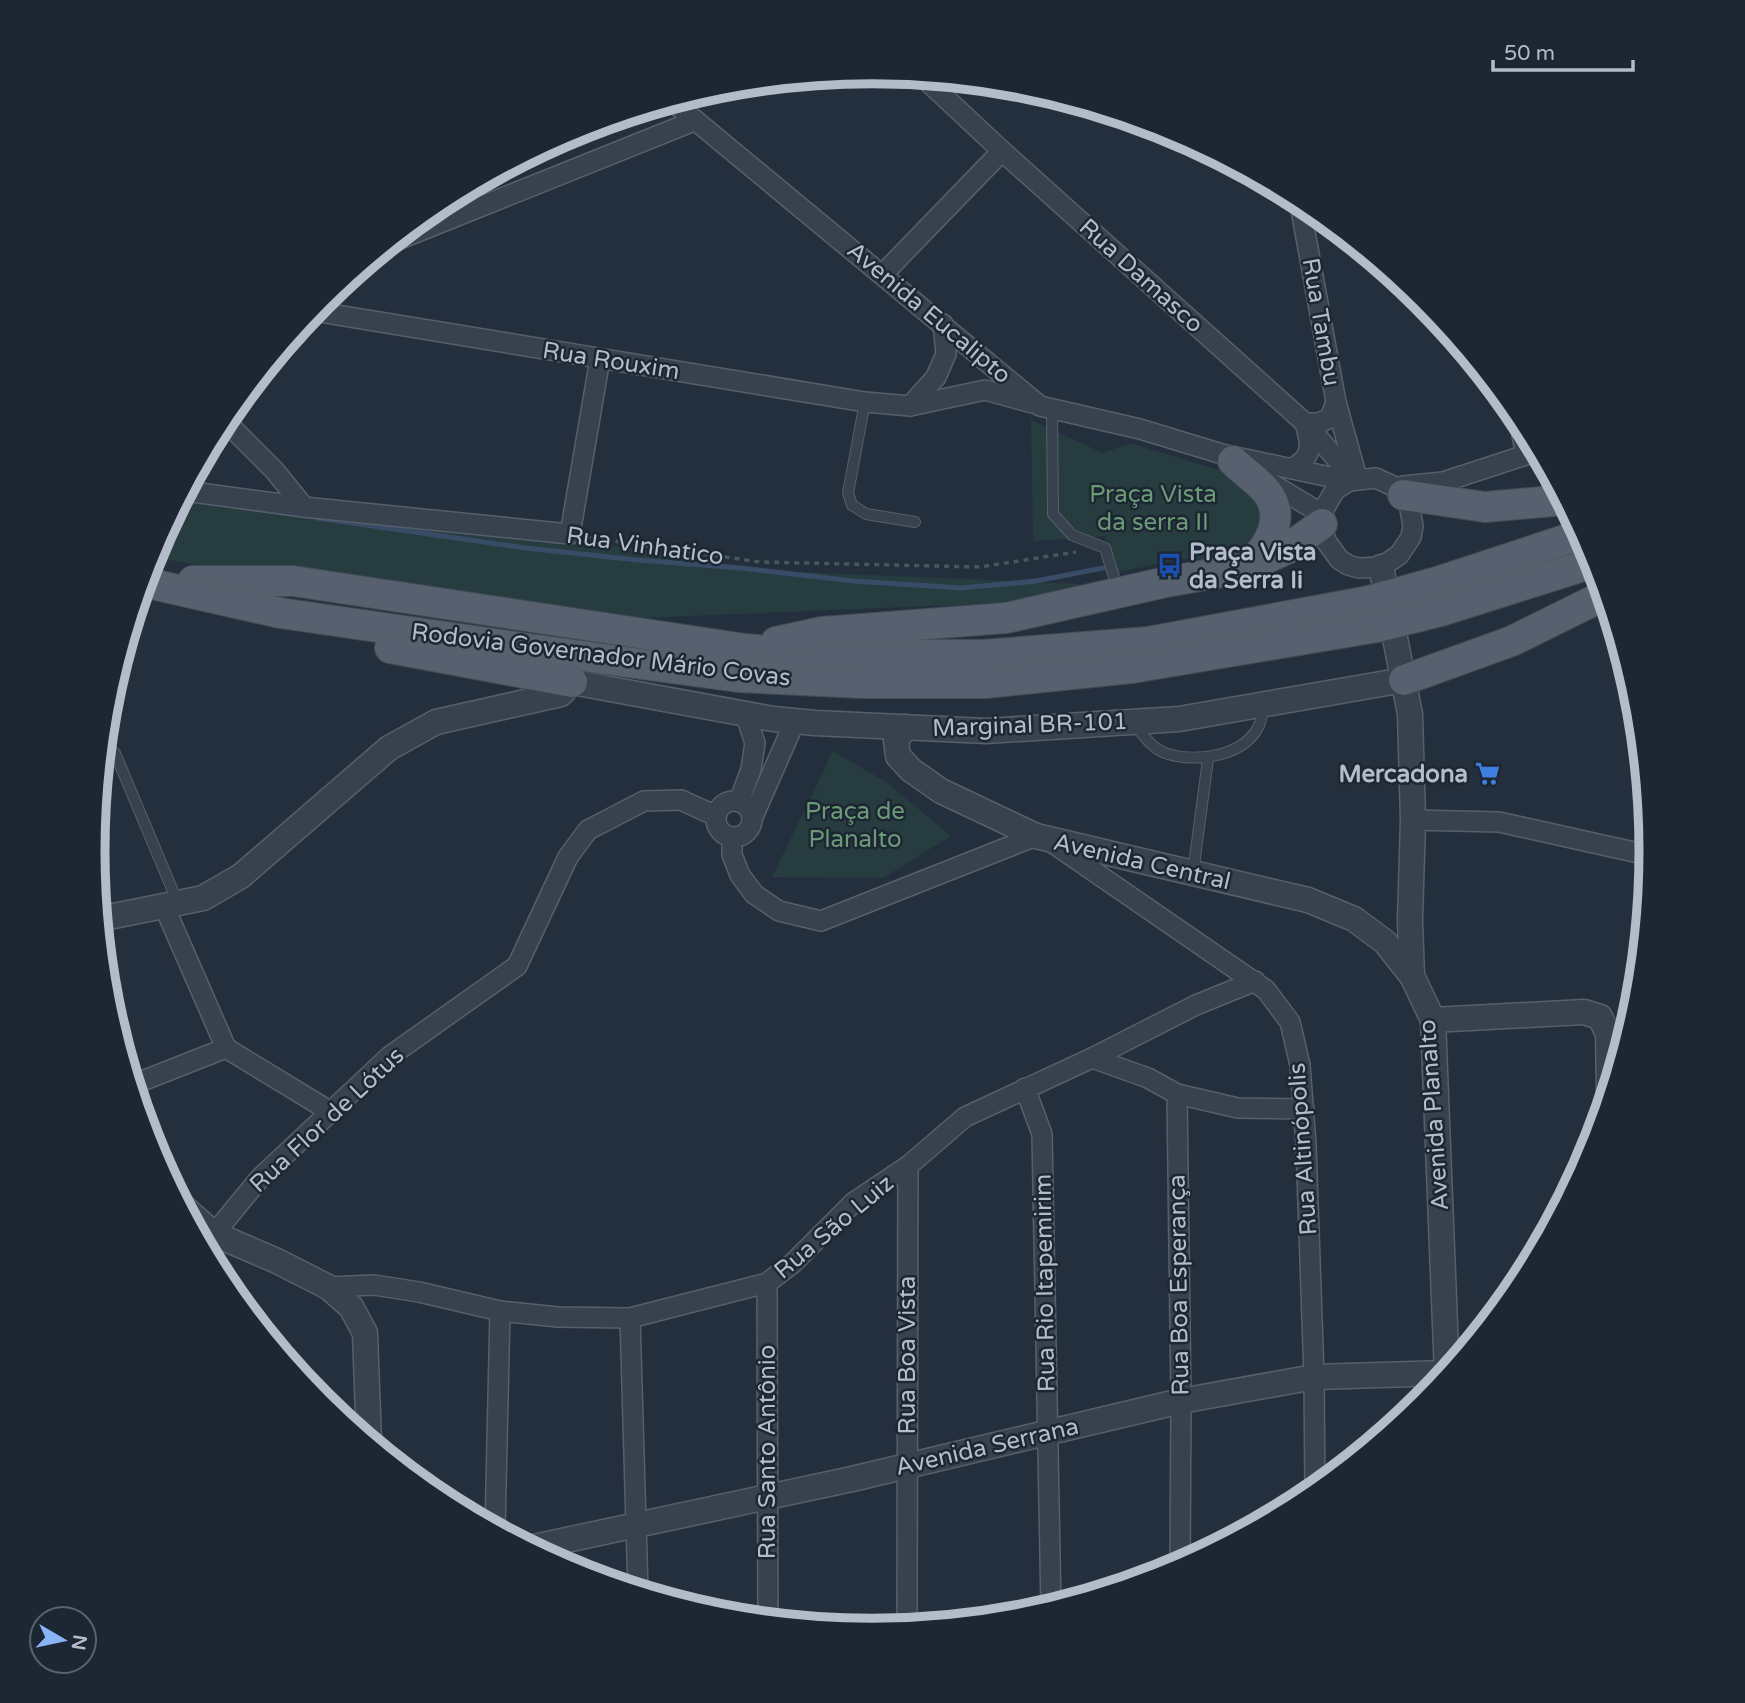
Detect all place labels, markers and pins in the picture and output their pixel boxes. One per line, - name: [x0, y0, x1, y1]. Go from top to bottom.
- place label: Praça Vista da Serra Ii: [1189, 538, 1317, 595]
- bus stop icon: Praça Vista da Serra Ii: [1155, 552, 1183, 580]
- place label: Mercadona: [1339, 760, 1468, 789]
- supermarket icon: Mercadona: [1474, 760, 1502, 788]

